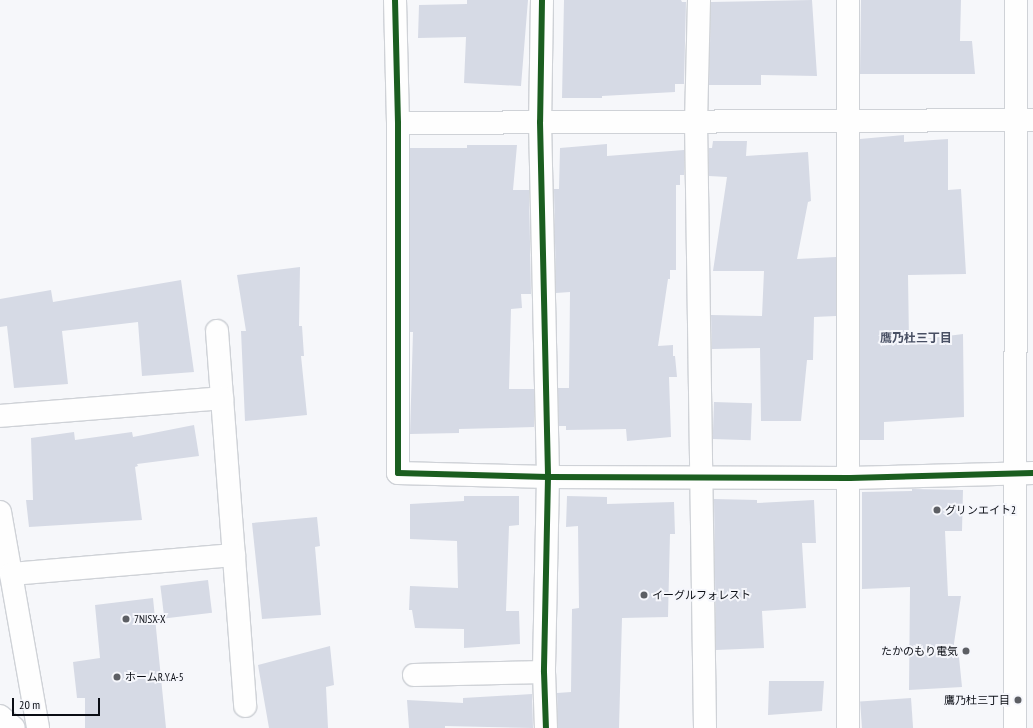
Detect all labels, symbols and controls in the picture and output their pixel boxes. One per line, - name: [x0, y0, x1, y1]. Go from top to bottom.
- district label: 鷹乃杜三丁目: [880, 331, 952, 345]
- place label: グリンエイト2: [945, 503, 1016, 517]
- marker: グリンエイト2: [932, 505, 942, 515]
- place label: イーグルフォレスト: [652, 588, 751, 602]
- marker: イーグルフォレスト: [639, 590, 649, 600]
- place label: 7NJSX-X: [134, 612, 166, 626]
- marker: 7NJSX-X: [121, 614, 131, 624]
- place label: たかのもり電気: [881, 644, 958, 658]
- marker: たかのもり電気: [961, 646, 971, 656]
- place label: ホームR.Y.A-5: [125, 670, 184, 684]
- marker: ホームR.Y.A-5: [112, 672, 122, 682]
- scale bar: [14, 690, 102, 716]
- place label: 鷹乃杜三丁目: [944, 693, 1010, 707]
- marker: 鷹乃杜三丁目: [1013, 695, 1023, 705]
- text: 20 m: [19, 697, 40, 712]

